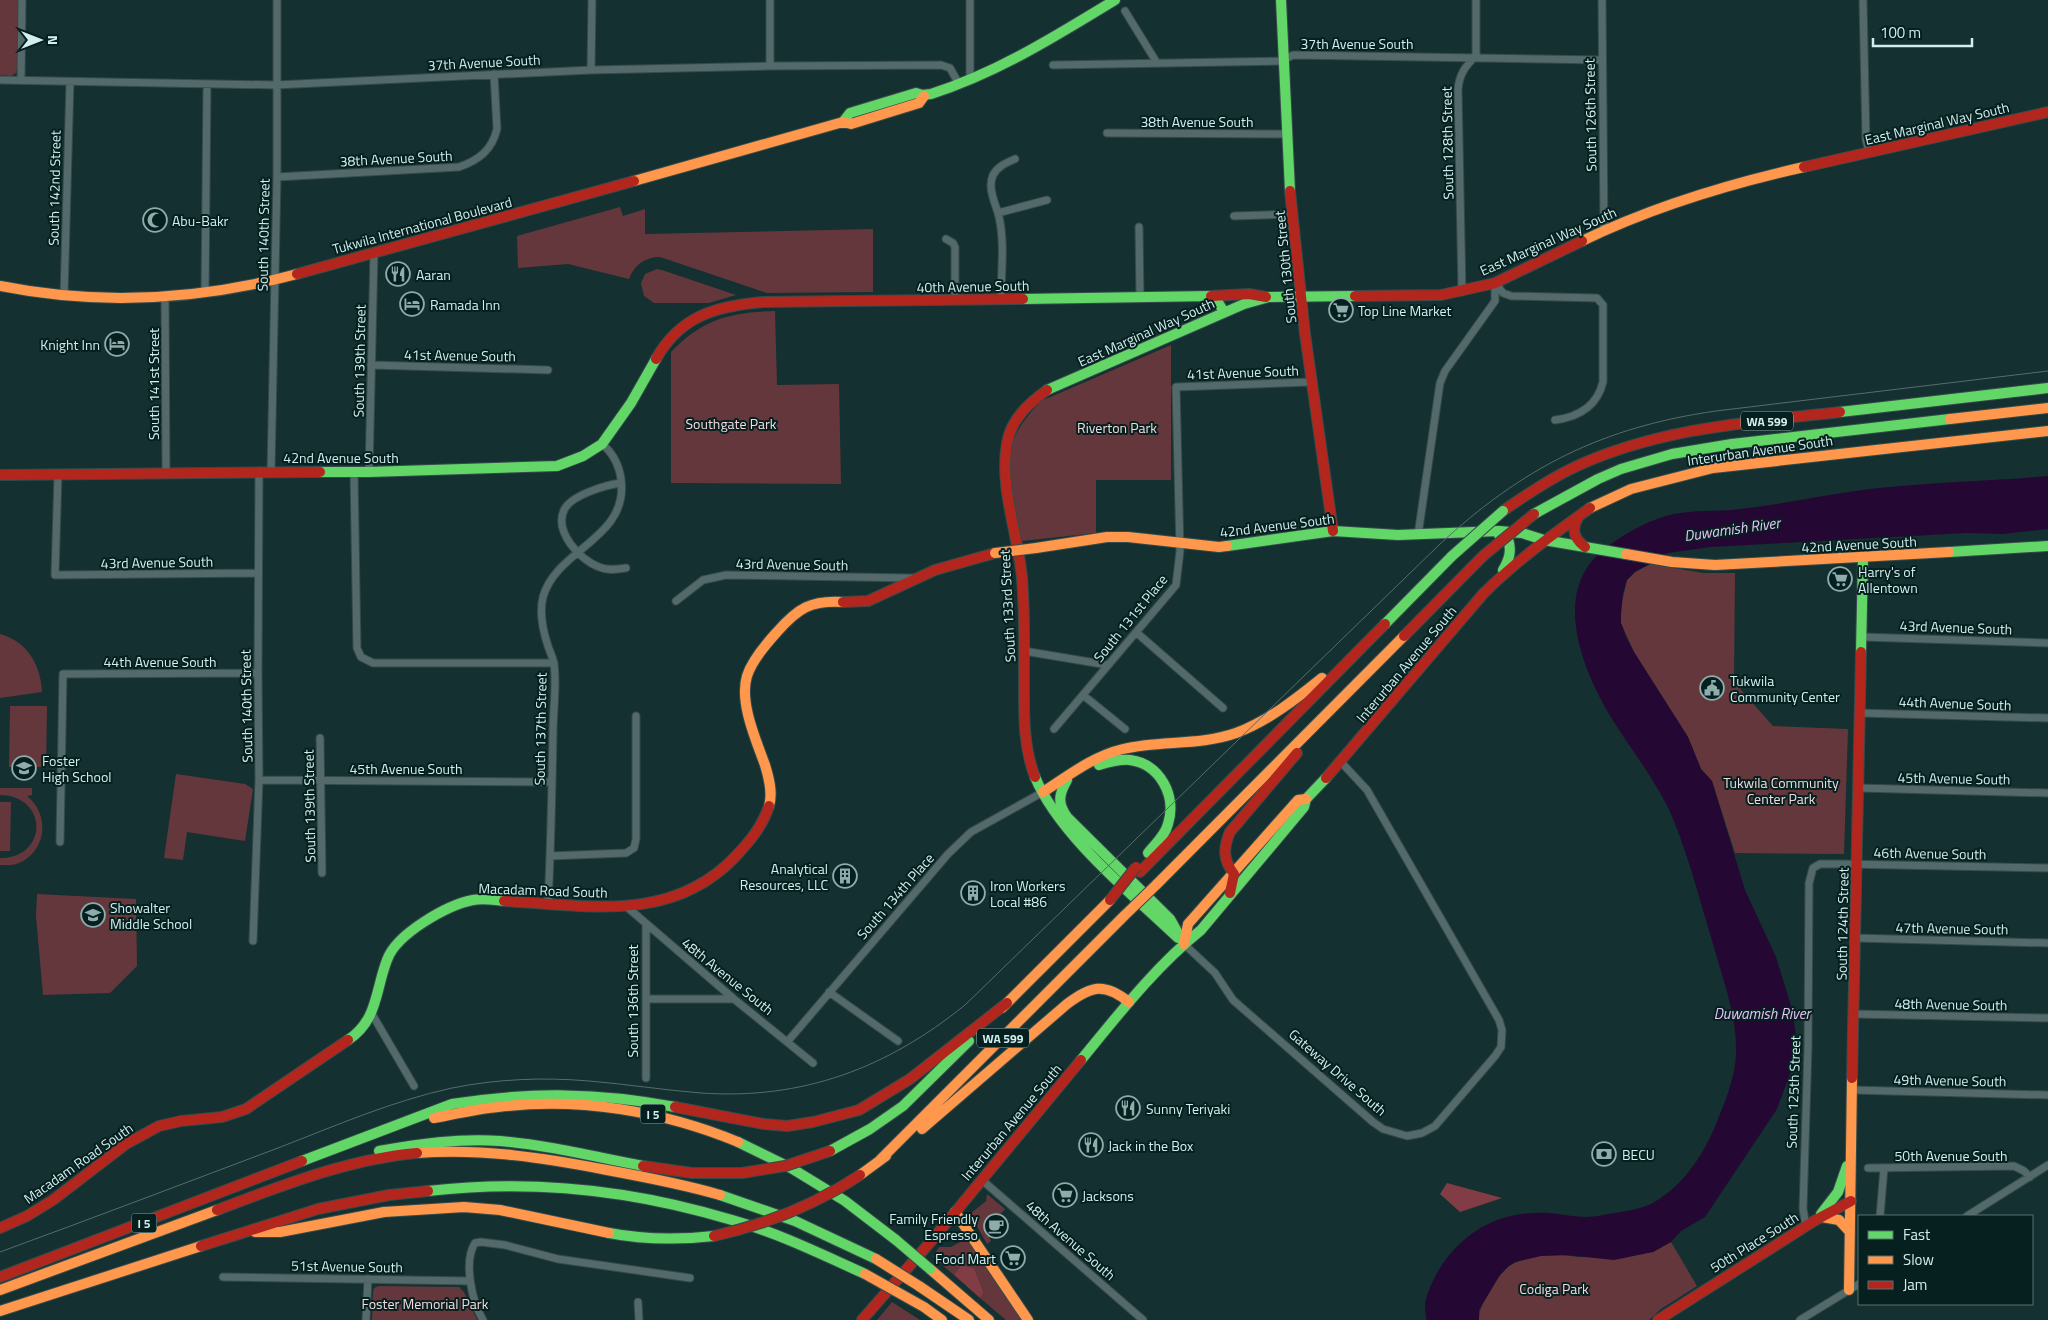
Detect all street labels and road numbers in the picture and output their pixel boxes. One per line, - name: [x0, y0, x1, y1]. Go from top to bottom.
- street label: 37th Avenue South: [1301, 33, 1413, 54]
- street label: 37th Avenue South: [427, 49, 541, 75]
- street label: South 126th Street: [1579, 58, 1601, 172]
- street label: South 128th Street: [1436, 86, 1458, 200]
- street label: East Marginal Way South: [1863, 96, 2011, 150]
- street label: 38th Avenue South: [1141, 111, 1253, 132]
- street label: South 142nd Street: [42, 130, 66, 246]
- street label: 38th Avenue South: [339, 145, 453, 171]
- street label: South 140th Street: [252, 178, 274, 292]
- street label: Tukwila International Boulevard: [330, 191, 514, 259]
- street label: East Marginal Way South: [1476, 201, 1620, 281]
- street label: South 130th Street: [1269, 210, 1301, 324]
- street label: 40th Avenue South: [916, 275, 1030, 297]
- street label: East Marginal Way South: [1074, 292, 1218, 372]
- street label: South 139th Street: [348, 304, 370, 418]
- street label: South 141st Street: [143, 328, 164, 440]
- street label: 41st Avenue South: [404, 344, 516, 366]
- street label: 41st Avenue South: [1187, 360, 1299, 384]
- road number: WA 599: [1741, 412, 1793, 431]
- street label: Interurban Avenue South: [1686, 429, 1834, 471]
- street label: 42nd Avenue South: [283, 447, 399, 468]
- street label: 42nd Avenue South: [1218, 508, 1336, 542]
- street label: 42nd Avenue South: [1801, 530, 1917, 558]
- street label: South 133rd Street: [994, 549, 1020, 663]
- street label: 43rd Avenue South: [101, 551, 213, 573]
- street label: 43rd Avenue South: [736, 553, 848, 575]
- street label: South 131st Place: [1088, 570, 1172, 666]
- street label: Interurban Avenue South: [1351, 601, 1461, 727]
- street label: 43rd Avenue South: [1899, 615, 2013, 639]
- street label: South 140th Street: [235, 649, 257, 763]
- street label: 44th Avenue South: [104, 651, 216, 672]
- street label: South 137th Street: [529, 672, 551, 786]
- street label: 44th Avenue South: [1898, 691, 2012, 715]
- street label: South 139th Street: [298, 749, 320, 863]
- street label: 45th Avenue South: [350, 758, 462, 779]
- street label: 45th Avenue South: [1897, 767, 2011, 789]
- street label: 46th Avenue South: [1873, 842, 1987, 864]
- street label: South 134th Place: [851, 848, 939, 944]
- street label: South 124th Street: [1831, 867, 1853, 981]
- street label: Macadam Road South: [478, 877, 608, 903]
- street label: 47th Avenue South: [1895, 917, 2009, 939]
- street label: 48th Avenue South: [678, 932, 778, 1020]
- street label: South 136th Street: [622, 944, 643, 1058]
- street label: 48th Avenue South: [1894, 993, 2008, 1015]
- street label: Gateway Drive South: [1285, 1024, 1391, 1120]
- road number: WA 599: [977, 1028, 1029, 1048]
- street label: South 125th Street: [1781, 1035, 1805, 1149]
- street label: Interurban Avenue South: [956, 1059, 1066, 1185]
- street label: 49th Avenue South: [1893, 1069, 2007, 1091]
- road number: I 5: [640, 1104, 666, 1124]
- street label: Macadam Road South: [19, 1117, 137, 1209]
- street label: 50th Avenue South: [1895, 1145, 2007, 1166]
- street label: 48th Avenue South: [1021, 1195, 1121, 1285]
- street label: 50th Place South: [1706, 1206, 1802, 1278]
- road number: I 5: [132, 1214, 156, 1232]
- street label: 51st Avenue South: [291, 1255, 403, 1277]

